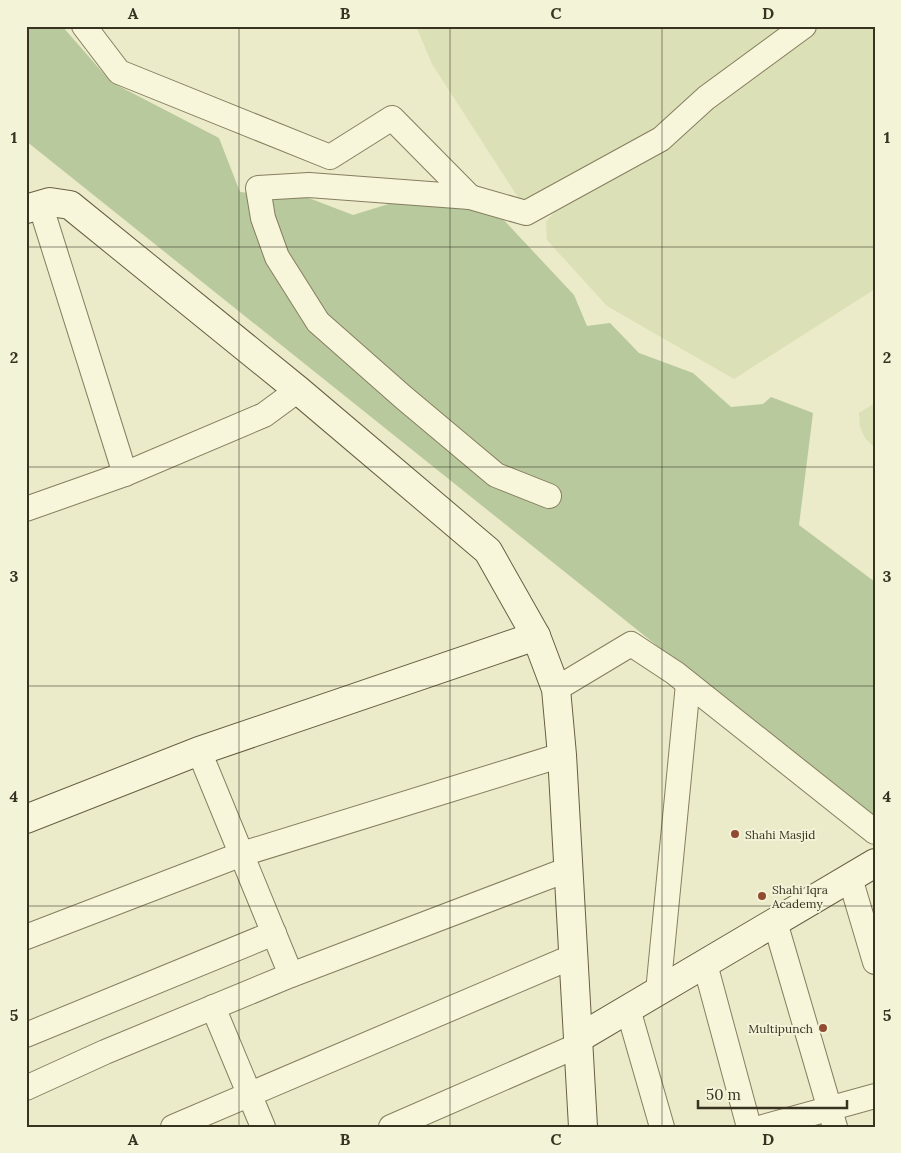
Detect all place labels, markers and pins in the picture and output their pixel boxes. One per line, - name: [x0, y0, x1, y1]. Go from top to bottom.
- place label: Shahi Masjid: [745, 827, 815, 842]
- marker: Shahi Masjid: [729, 828, 741, 840]
- place label: Shahi Iqra Academy: [771, 882, 828, 911]
- marker: Shahi Iqra Academy: [756, 890, 768, 902]
- place label: Multipunch: [748, 1021, 813, 1036]
- marker: Multipunch: [817, 1022, 829, 1034]

